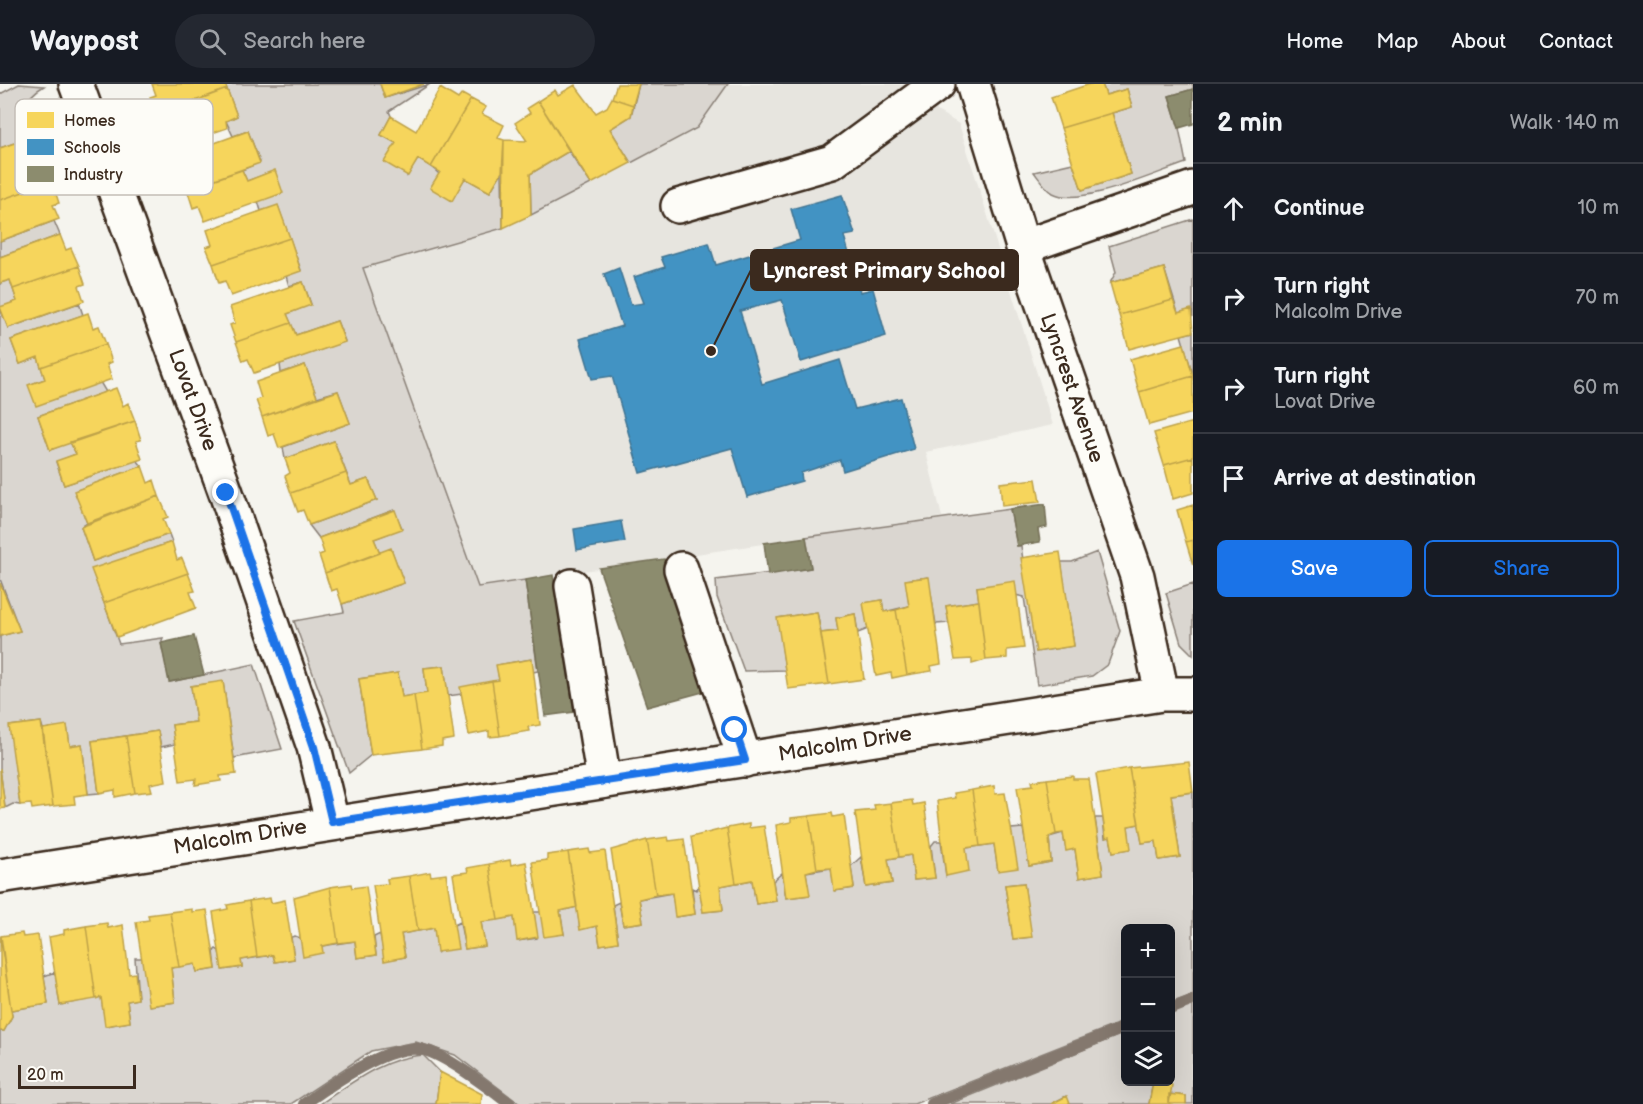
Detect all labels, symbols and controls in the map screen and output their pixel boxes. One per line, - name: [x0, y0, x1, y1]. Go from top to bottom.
- search box: [175, 14, 595, 68]
- text: Waypost: [30, 25, 139, 58]
- icon: search: [196, 25, 229, 58]
- text: Search here: [244, 28, 365, 55]
- text: Home: [1286, 29, 1343, 54]
- text: Map: [1376, 29, 1418, 54]
- text: About: [1451, 29, 1506, 54]
- text: Contact: [1539, 29, 1613, 54]
- legend: [15, 99, 213, 195]
- text: 2 min: [1217, 108, 1283, 139]
- text: Walk · 140 m: [1510, 111, 1619, 135]
- text: Homes: [64, 112, 116, 131]
- text: Schools: [64, 139, 121, 158]
- text: Industry: [64, 166, 123, 185]
- icon: ahead: [1217, 192, 1250, 225]
- text: Continue: [1274, 195, 1364, 222]
- text: 10 m: [1578, 196, 1619, 220]
- callout: Lyncrest Primary School: [751, 250, 1018, 290]
- text: Lyncrest Primary School: [763, 258, 1006, 285]
- text: Turn right: [1274, 273, 1370, 300]
- icon: right: [1217, 282, 1250, 315]
- text: 70 m: [1575, 286, 1619, 310]
- text: Malcolm Drive: [1274, 300, 1402, 324]
- street label: Lyncrest Avenue: [1035, 310, 1109, 466]
- street label: Lovat Drive: [163, 346, 223, 454]
- text: Turn right: [1274, 363, 1370, 390]
- icon: right: [1217, 372, 1250, 405]
- text: 60 m: [1573, 376, 1619, 400]
- text: Lovat Drive: [1274, 390, 1375, 414]
- icon: arrive: [1217, 462, 1250, 495]
- text: Arrive at destination: [1274, 465, 1476, 492]
- route end: [212, 479, 238, 505]
- button: Save: [1217, 540, 1412, 597]
- button: Share: [1424, 540, 1619, 597]
- route start: [721, 716, 747, 742]
- street label: Malcolm Drive: [776, 721, 914, 767]
- street label: Malcolm Drive: [171, 814, 309, 860]
- map controls: [1121, 924, 1175, 1086]
- button: +: [1121, 924, 1175, 978]
- button: −: [1121, 978, 1175, 1032]
- button: layers: [1121, 1032, 1175, 1086]
- scale bar: [18, 1062, 136, 1090]
- text: 20 m: [27, 1066, 63, 1085]

